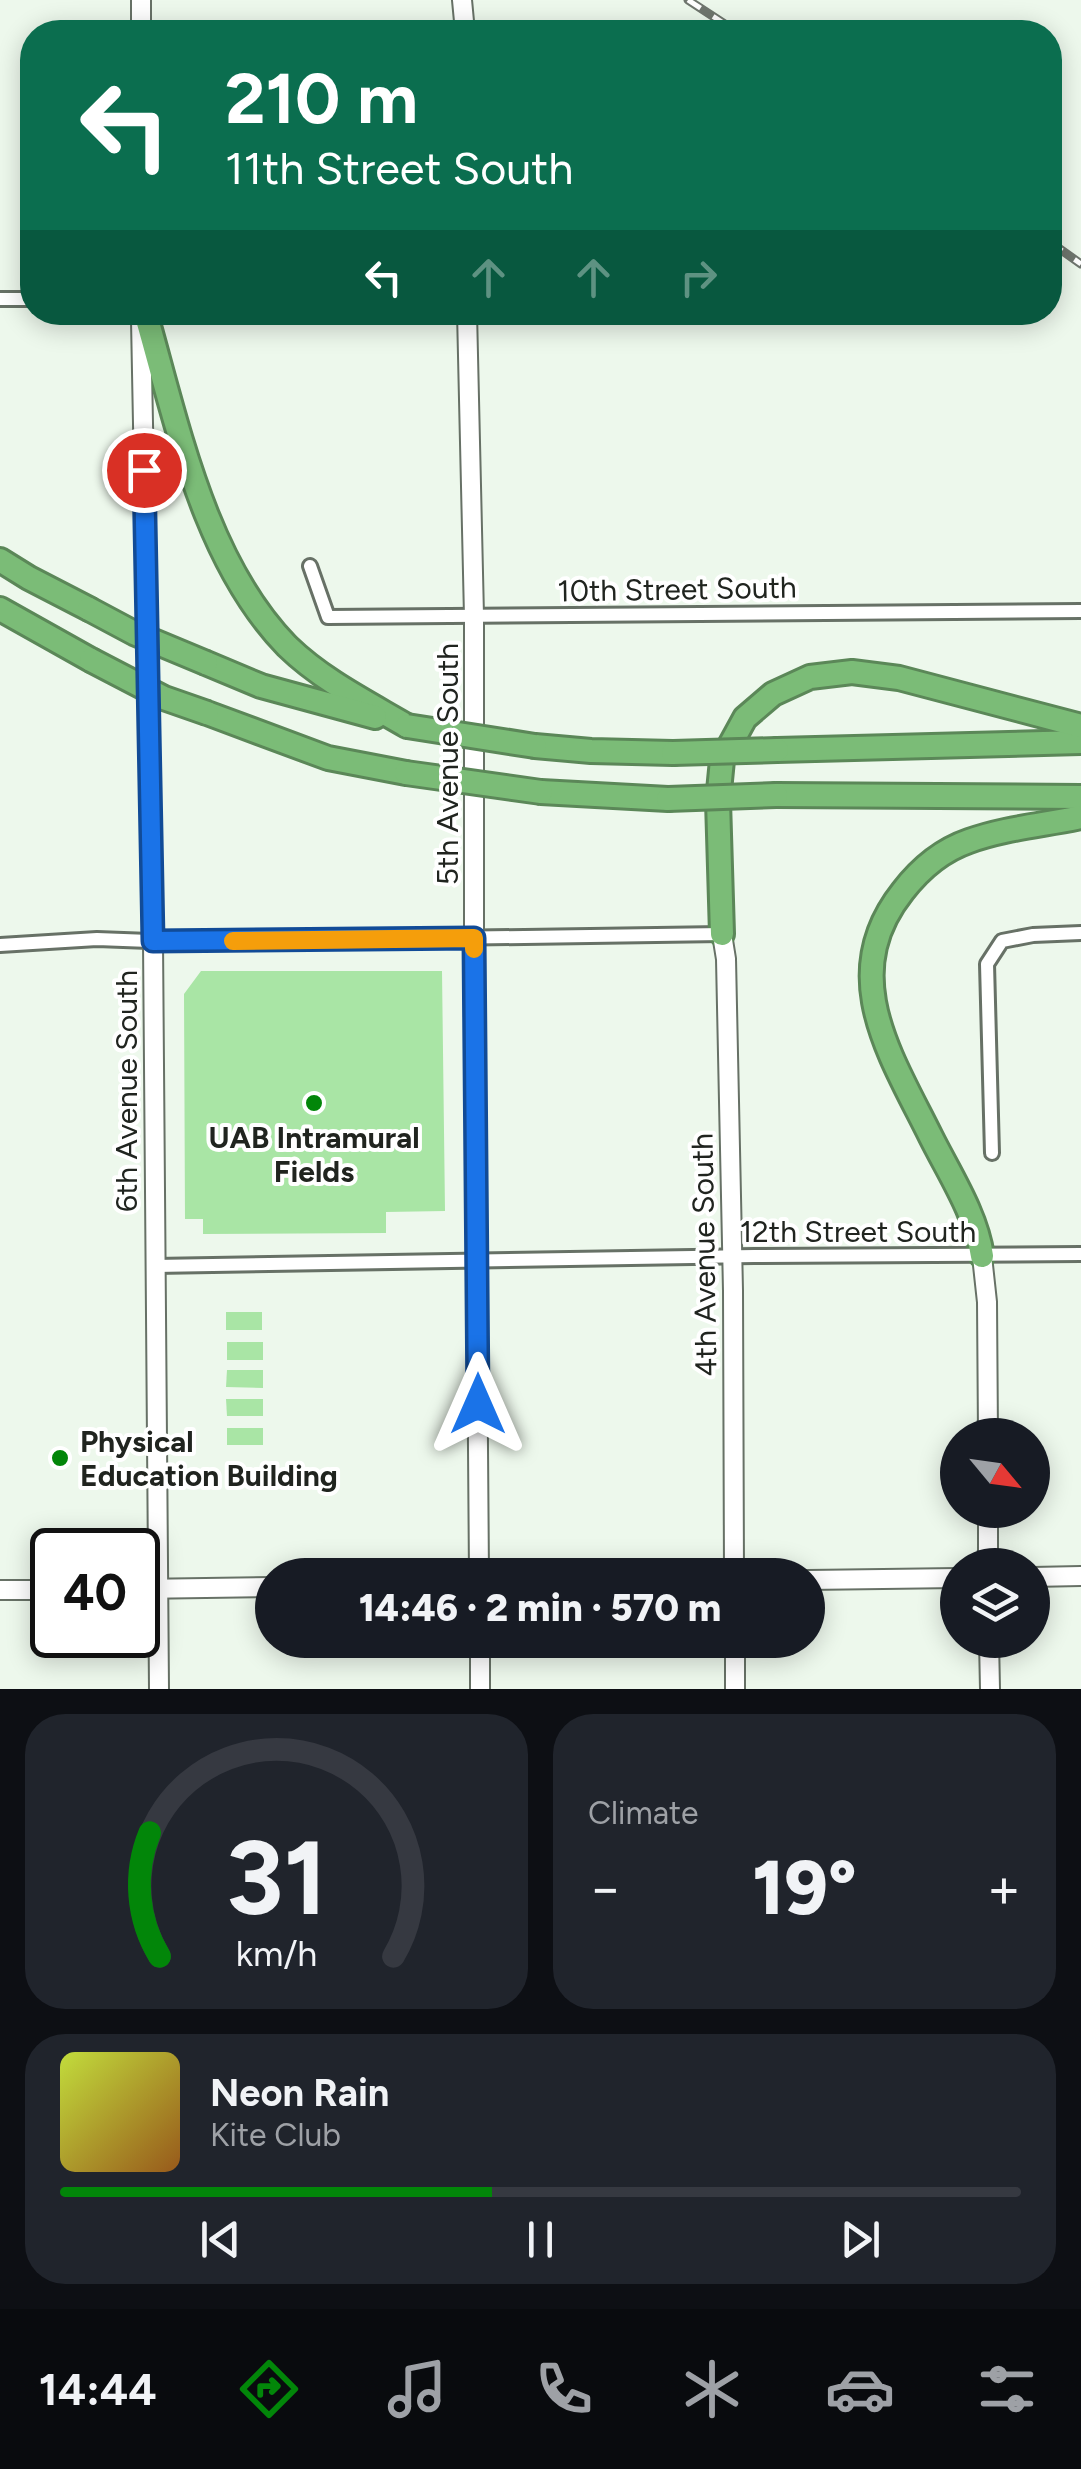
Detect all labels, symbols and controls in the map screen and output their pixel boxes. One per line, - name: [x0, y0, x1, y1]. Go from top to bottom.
- text: 210 m: [225, 56, 418, 141]
- icon: left: [60, 60, 190, 190]
- text: 11th Street South: [225, 141, 573, 195]
- icon: left: [356, 250, 411, 305]
- icon: ahead: [461, 250, 516, 305]
- icon: ahead: [566, 250, 621, 305]
- icon: right: [671, 250, 726, 305]
- pin: [102, 428, 187, 513]
- icon: arrive: [117, 443, 172, 498]
- street label: 10th Street South: [557, 568, 797, 610]
- street label: 5th Avenue South: [429, 643, 466, 885]
- street label: 6th Avenue South: [108, 970, 145, 1212]
- marker: UAB Intramural Fields: [303, 1092, 325, 1114]
- place label: UAB Intramural Fields: [208, 1119, 420, 1190]
- street label: 4th Avenue South: [683, 1133, 725, 1377]
- street label: 12th Street South: [740, 1213, 976, 1250]
- position arrow: [426, 1352, 530, 1456]
- north arrow: [940, 1418, 1050, 1528]
- map controls: [940, 1418, 1050, 1658]
- place label: Physical Education Building: [80, 1423, 338, 1494]
- marker: Physical Education Building: [49, 1447, 71, 1469]
- speed limit sign: 40: [30, 1528, 160, 1658]
- button: layers: [940, 1548, 1050, 1658]
- text: 14:46 · 2 min · 570 m: [359, 1585, 721, 1631]
- text: Climate: [588, 1794, 699, 1832]
- text: 31: [226, 1815, 327, 1940]
- text: 19°: [752, 1843, 857, 1933]
- text: −: [588, 1855, 622, 1921]
- text: +: [987, 1855, 1021, 1921]
- text: km/h: [236, 1932, 317, 1975]
- text: Neon Rain: [210, 2070, 389, 2116]
- text: Kite Club: [210, 2116, 341, 2154]
- icon: previous: [193, 2212, 248, 2267]
- icon: pause: [513, 2212, 568, 2267]
- icon: next: [833, 2212, 888, 2267]
- icon: directions: [234, 2354, 304, 2424]
- icon: music: [382, 2354, 452, 2424]
- icon: phone: [529, 2354, 599, 2424]
- icon: climate: [677, 2354, 747, 2424]
- icon: car: [825, 2354, 895, 2424]
- icon: filters: [972, 2354, 1042, 2424]
- text: 14:44: [39, 2362, 157, 2416]

